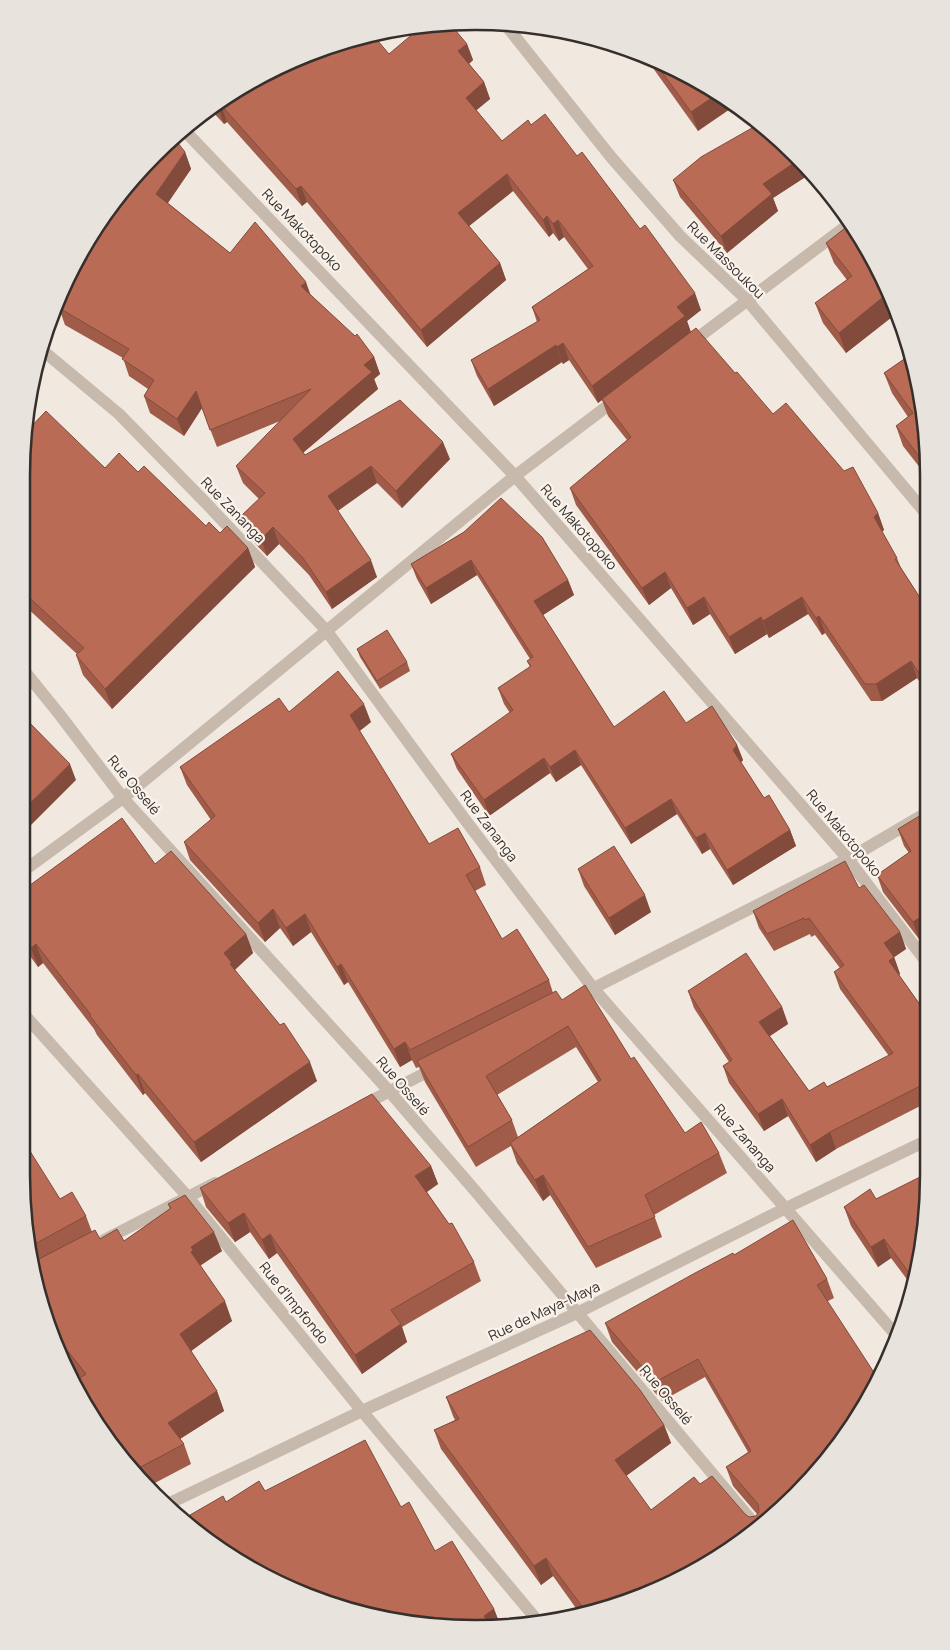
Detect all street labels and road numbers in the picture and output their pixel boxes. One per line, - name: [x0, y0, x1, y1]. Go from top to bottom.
- street label: Rue Makotopoko: [258, 184, 347, 275]
- street label: Rue Massoukou: [683, 217, 769, 303]
- street label: Rue Zananga: [197, 472, 270, 547]
- street label: Rue Makotopoko: [537, 480, 622, 574]
- street label: Rue Osselé: [104, 751, 165, 819]
- street label: Rue Makotopoko: [802, 785, 886, 880]
- street label: Rue Zananga: [456, 786, 523, 865]
- street label: Rue Osselé: [372, 1052, 434, 1119]
- street label: Rue Zananga: [710, 1099, 780, 1176]
- street label: Rue d'Impfondo: [255, 1258, 333, 1348]
- street label: Rue de Maya-Maya: [485, 1276, 603, 1345]
- street label: Rue Osselé: [636, 1361, 697, 1429]

